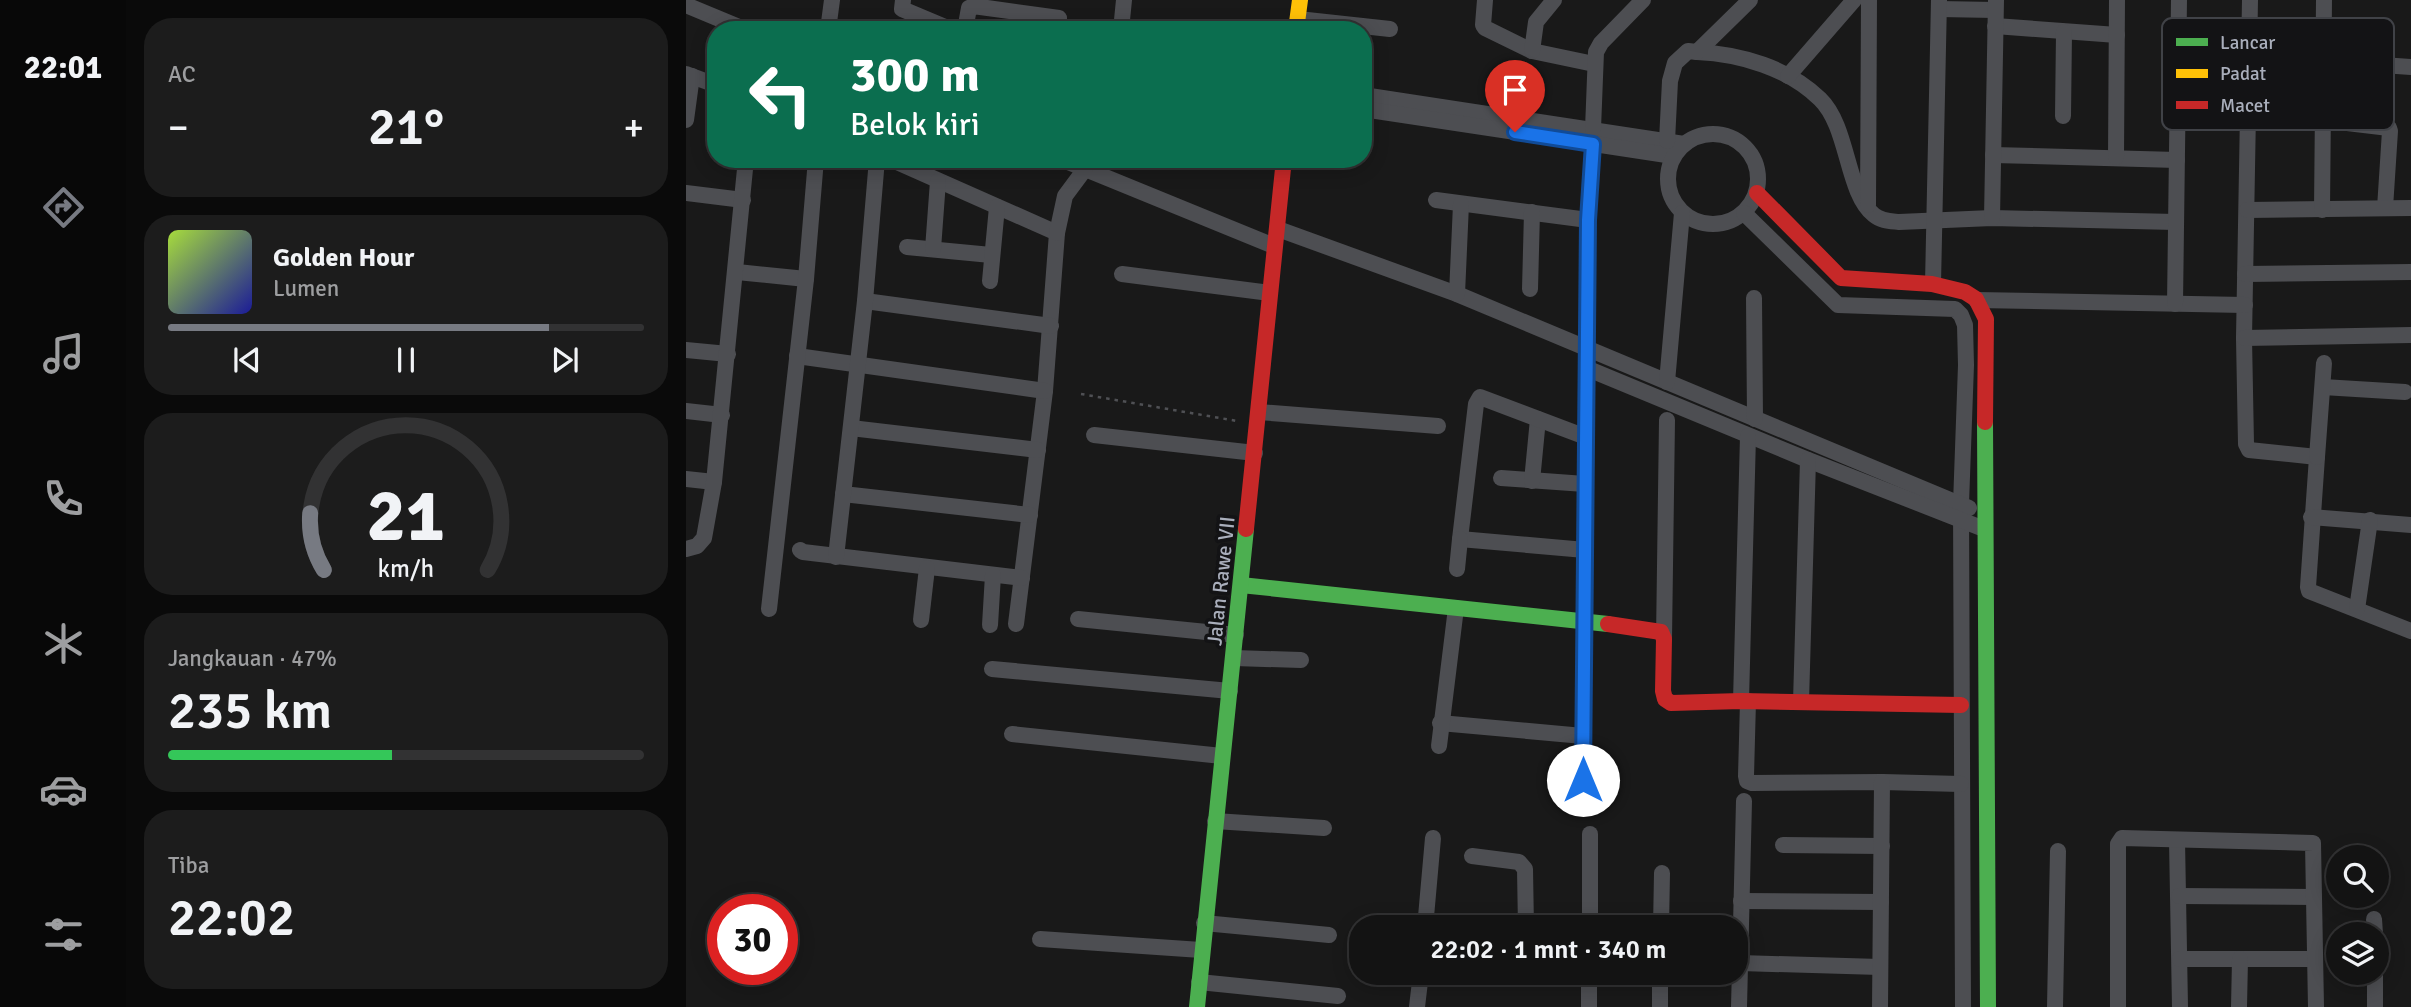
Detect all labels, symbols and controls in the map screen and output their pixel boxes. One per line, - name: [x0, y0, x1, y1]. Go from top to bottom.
- legend: [2162, 18, 2394, 130]
- text: Lancar: [2220, 31, 2275, 55]
- text: 300 m: [850, 45, 980, 105]
- text: 22:01: [24, 48, 102, 87]
- icon: left: [735, 49, 826, 140]
- text: AC: [168, 60, 196, 89]
- pin: [1485, 60, 1545, 132]
- text: Padat: [2220, 62, 2266, 86]
- icon: arrive: [1496, 71, 1534, 109]
- text: Macet: [2220, 94, 2270, 118]
- text: 21°: [368, 95, 444, 159]
- text: −: [168, 104, 189, 151]
- text: +: [623, 104, 644, 151]
- text: Belok kiri: [850, 105, 980, 144]
- icon: directions: [39, 183, 88, 232]
- text: Golden Hour: [273, 242, 414, 274]
- text: Lumen: [273, 274, 339, 303]
- icon: music: [39, 329, 88, 378]
- icon: previous: [228, 341, 266, 379]
- icon: pause: [387, 341, 425, 379]
- icon: next: [546, 341, 584, 379]
- text: 21: [367, 472, 445, 561]
- icon: phone: [39, 474, 88, 523]
- street label: Jalan Rawe VII: [1201, 515, 1241, 647]
- text: km/h: [378, 552, 434, 583]
- icon: climate: [39, 619, 88, 668]
- text: Jangkauan · 47%: [168, 644, 337, 673]
- text: 235 km: [168, 679, 332, 743]
- position arrow: [1546, 743, 1620, 817]
- icon: car: [39, 765, 88, 814]
- map controls: [2326, 845, 2389, 985]
- button: search: [2326, 845, 2389, 908]
- text: Tiba: [168, 851, 209, 880]
- text: 22:02: [168, 886, 295, 950]
- speed limit sign: 30: [707, 894, 798, 985]
- icon: filters: [39, 910, 88, 959]
- button: layers: [2326, 922, 2389, 985]
- text: 22:02 · 1 mnt · 340 m: [1431, 934, 1666, 966]

